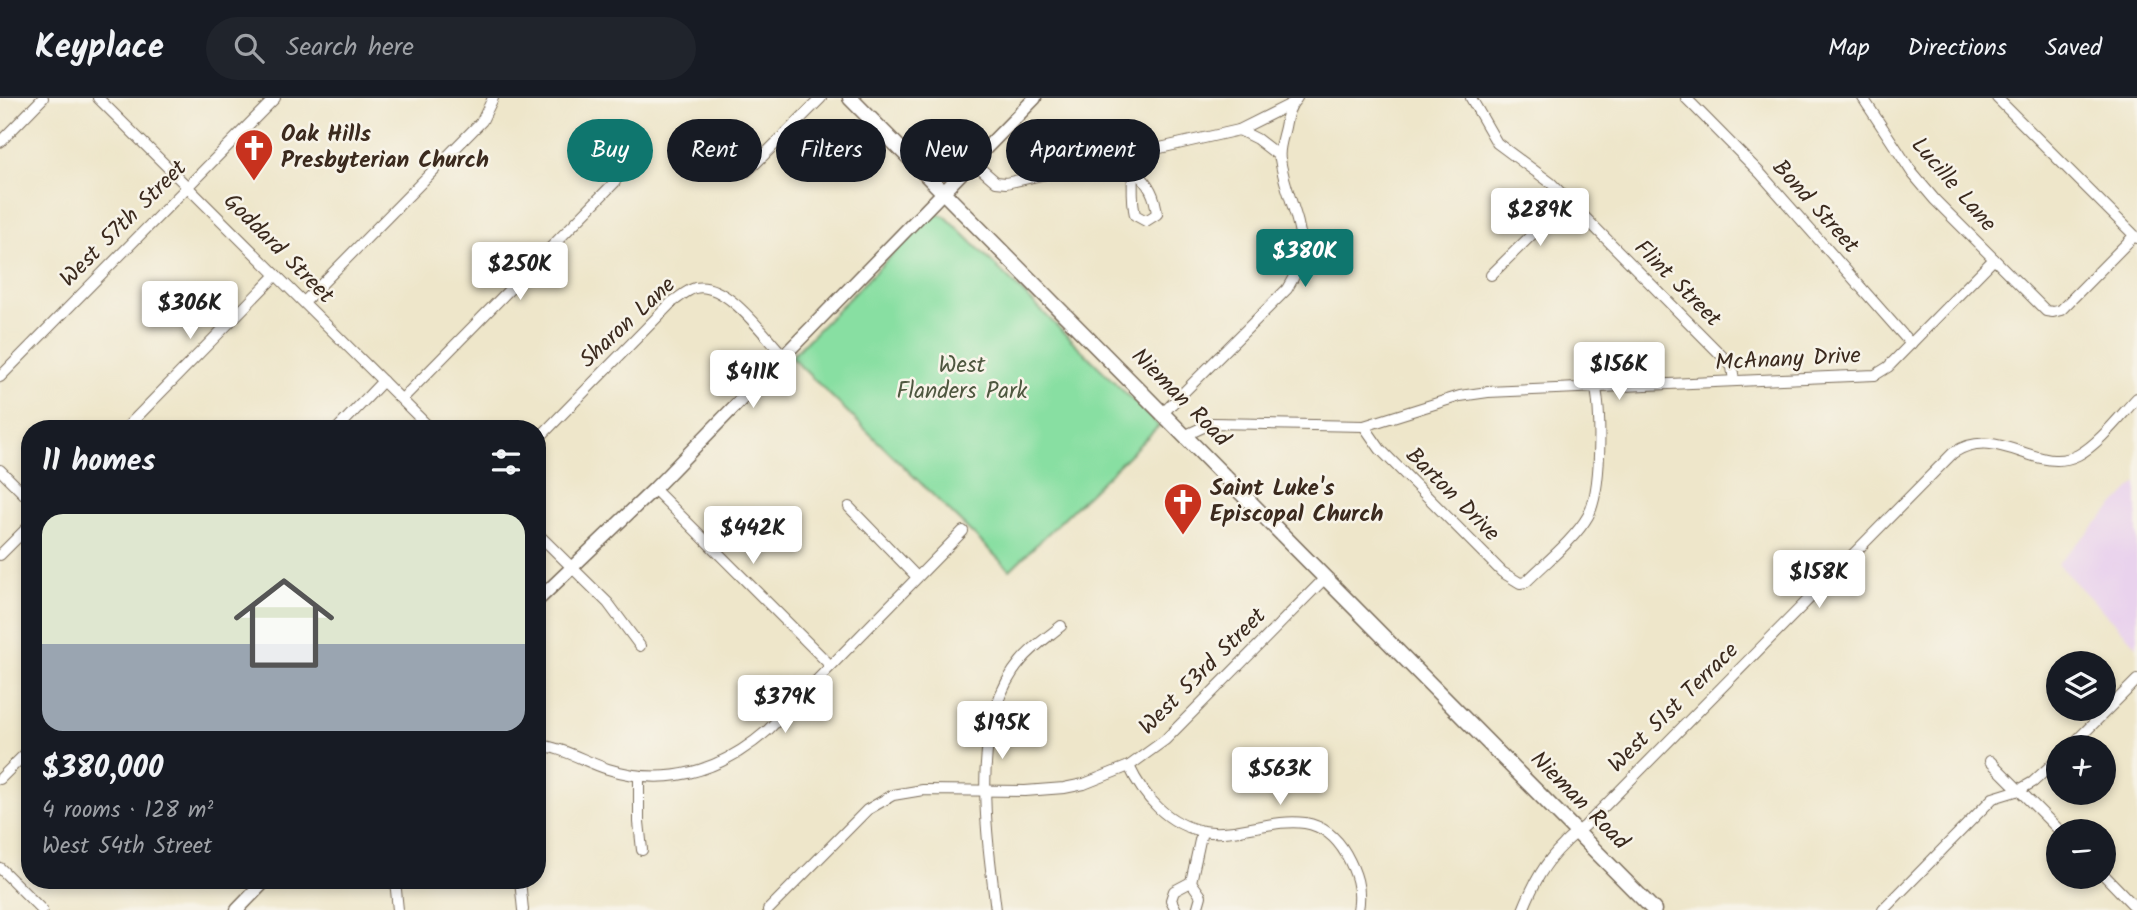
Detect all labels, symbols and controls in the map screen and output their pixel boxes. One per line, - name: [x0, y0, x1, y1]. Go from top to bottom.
- search box: [206, 17, 696, 80]
- text: Keyplace: [35, 22, 164, 75]
- text: Search here: [286, 27, 414, 69]
- icon: search: [230, 29, 268, 67]
- text: Map: [1828, 29, 1870, 68]
- text: Directions: [1908, 29, 2007, 68]
- text: Saved: [2045, 29, 2102, 68]
- place label: Oak Hills Presbyterian Church: [281, 117, 489, 179]
- chip: Buy: [567, 119, 653, 182]
- chip: Rent: [667, 119, 762, 182]
- chip: Filters: [776, 119, 886, 182]
- chip: New: [900, 119, 992, 182]
- chip: Apartment: [1006, 119, 1160, 182]
- church icon: Oak Hills Presbyterian Church: [233, 127, 275, 182]
- street label: Lucille Lane: [1901, 129, 2005, 241]
- street label: West 57th Street: [52, 151, 197, 296]
- street label: Bond Street: [1763, 152, 1868, 263]
- street label: Goddard Street: [214, 185, 343, 314]
- pin: $289K: [1491, 188, 1589, 248]
- text: $289K: [1507, 193, 1573, 229]
- pin: $380K: [1256, 230, 1354, 289]
- street label: Flint Street: [1625, 232, 1730, 337]
- text: $380K: [1272, 234, 1338, 270]
- pin: $250K: [471, 242, 569, 302]
- text: $250K: [488, 247, 552, 283]
- street label: Sharon Lane: [572, 269, 684, 377]
- pin: $306K: [141, 282, 239, 341]
- text: $306K: [158, 286, 222, 322]
- street label: McAnany Drive: [1714, 338, 1862, 382]
- street label: Nieman Road: [1122, 340, 1238, 456]
- pin: $156K: [1570, 342, 1668, 402]
- text: $156K: [1590, 347, 1648, 383]
- park label: West Flanders Park: [897, 348, 1028, 410]
- pin: $411K: [704, 350, 802, 410]
- text: $411K: [726, 355, 780, 391]
- text: 11 homes: [42, 438, 155, 486]
- street label: Barton Drive: [1396, 439, 1508, 551]
- icon: filters: [487, 443, 525, 481]
- place label: Saint Luke's Episcopal Church: [1210, 471, 1383, 533]
- church icon: Saint Luke's Episcopal Church: [1162, 481, 1204, 536]
- pin: $442K: [704, 506, 802, 566]
- text: $442K: [720, 511, 786, 547]
- pin: $158K: [1770, 550, 1868, 610]
- text: $158K: [1789, 555, 1849, 591]
- icon: home: [221, 560, 347, 686]
- street label: West 53rd Street: [1131, 599, 1276, 744]
- street label: West 51st Terrace: [1600, 634, 1748, 782]
- map controls: [2046, 651, 2116, 889]
- button: layers: [2046, 651, 2116, 721]
- pin: $379K: [736, 676, 834, 735]
- text: $379K: [754, 680, 816, 716]
- pin: $195K: [953, 702, 1051, 761]
- text: $195K: [973, 706, 1031, 742]
- button: +: [2046, 735, 2116, 805]
- street label: Nieman Road: [1521, 743, 1637, 859]
- text: $380,000: [42, 745, 163, 793]
- pin: $563K: [1231, 748, 1329, 807]
- text: $563K: [1248, 752, 1312, 788]
- text: 4 rooms · 128 m²: [42, 793, 213, 829]
- button: −: [2046, 819, 2116, 889]
- text: West 54th Street: [42, 829, 212, 865]

